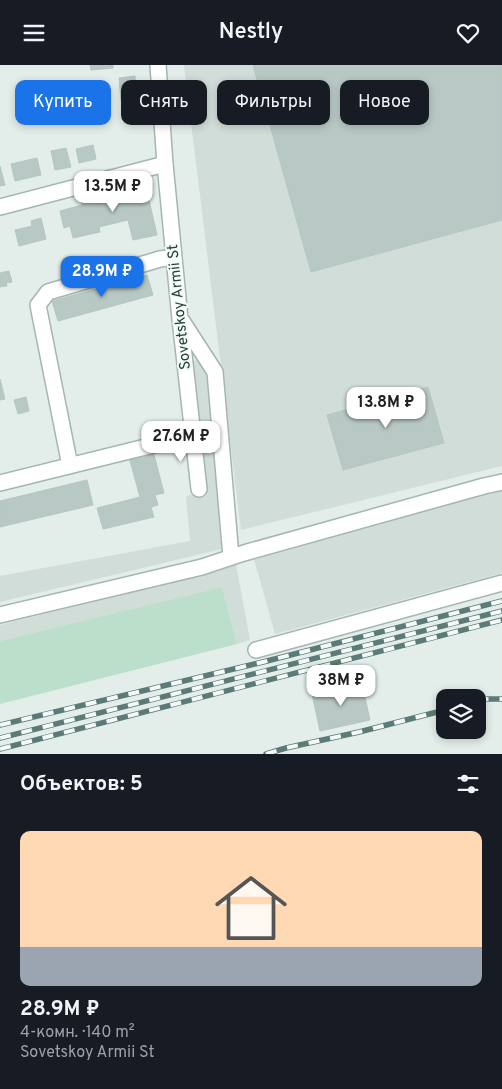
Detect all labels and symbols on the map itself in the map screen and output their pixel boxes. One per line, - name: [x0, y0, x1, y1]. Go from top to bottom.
- pin: 13.5M ₽: [67, 171, 159, 213]
- street label: Sovetskoy Armii St: [164, 243, 196, 371]
- pin: 28.9M ₽: [56, 255, 148, 298]
- pin: 13.8M ₽: [340, 387, 432, 429]
- pin: 27.6M ₽: [135, 421, 227, 463]
- pin: 38M ₽: [306, 665, 376, 707]

